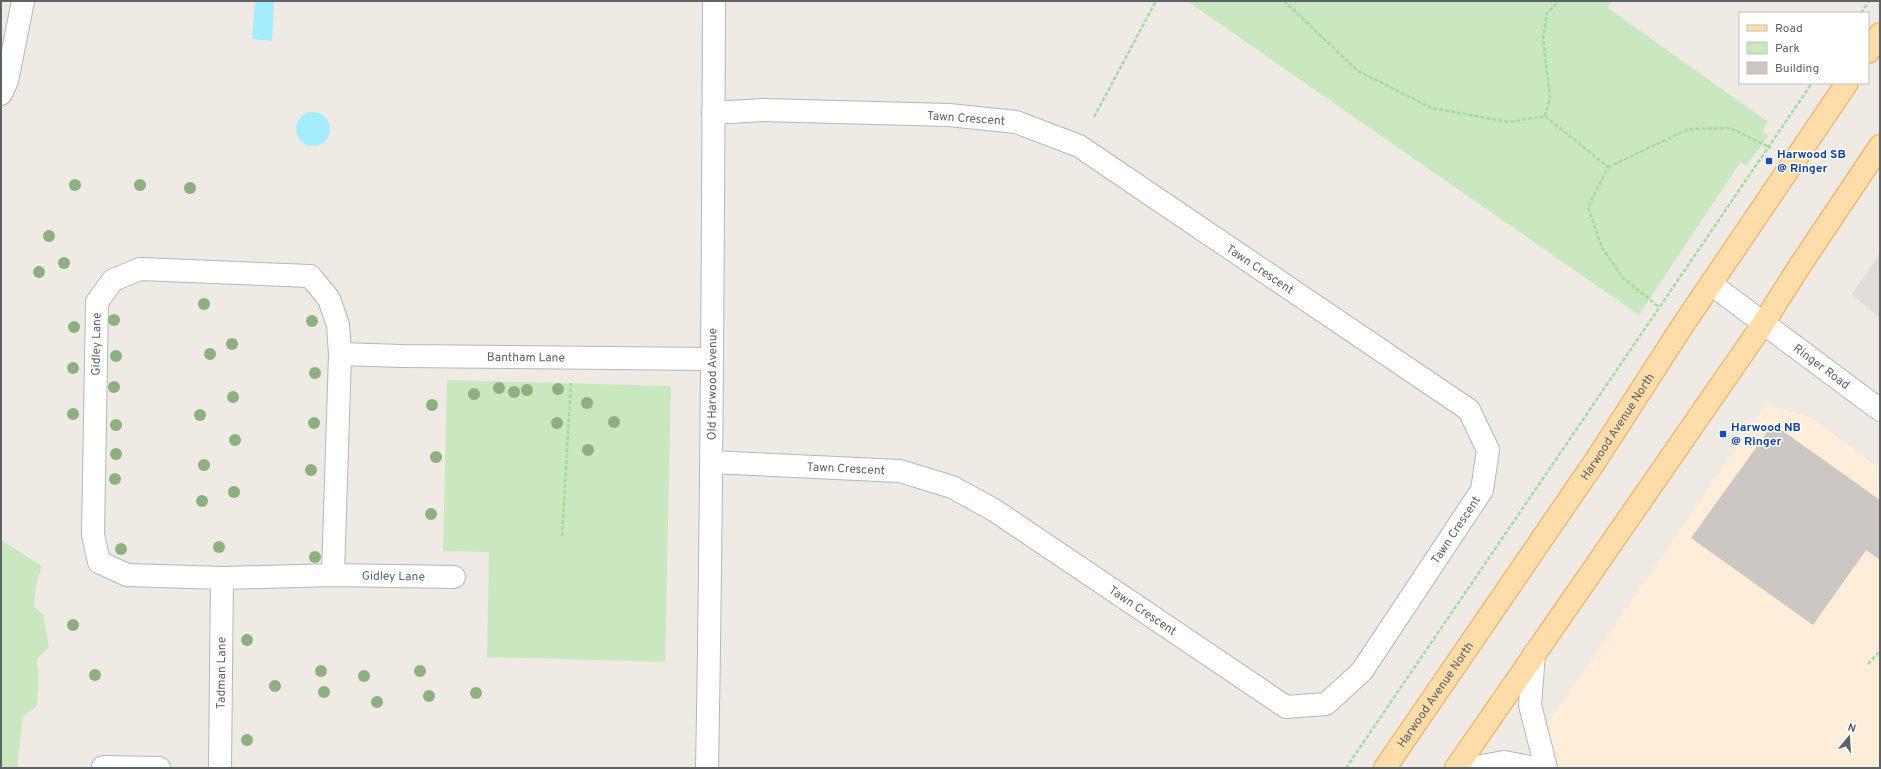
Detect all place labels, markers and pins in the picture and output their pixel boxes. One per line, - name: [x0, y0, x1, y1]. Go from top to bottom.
- place label: Harwood SB @ Ringer: [1777, 147, 1846, 177]
- marker: Harwood SB @ Ringer: [1764, 156, 1774, 166]
- place label: Harwood NB @ Ringer: [1731, 420, 1801, 450]
- marker: Harwood NB @ Ringer: [1718, 429, 1728, 439]

